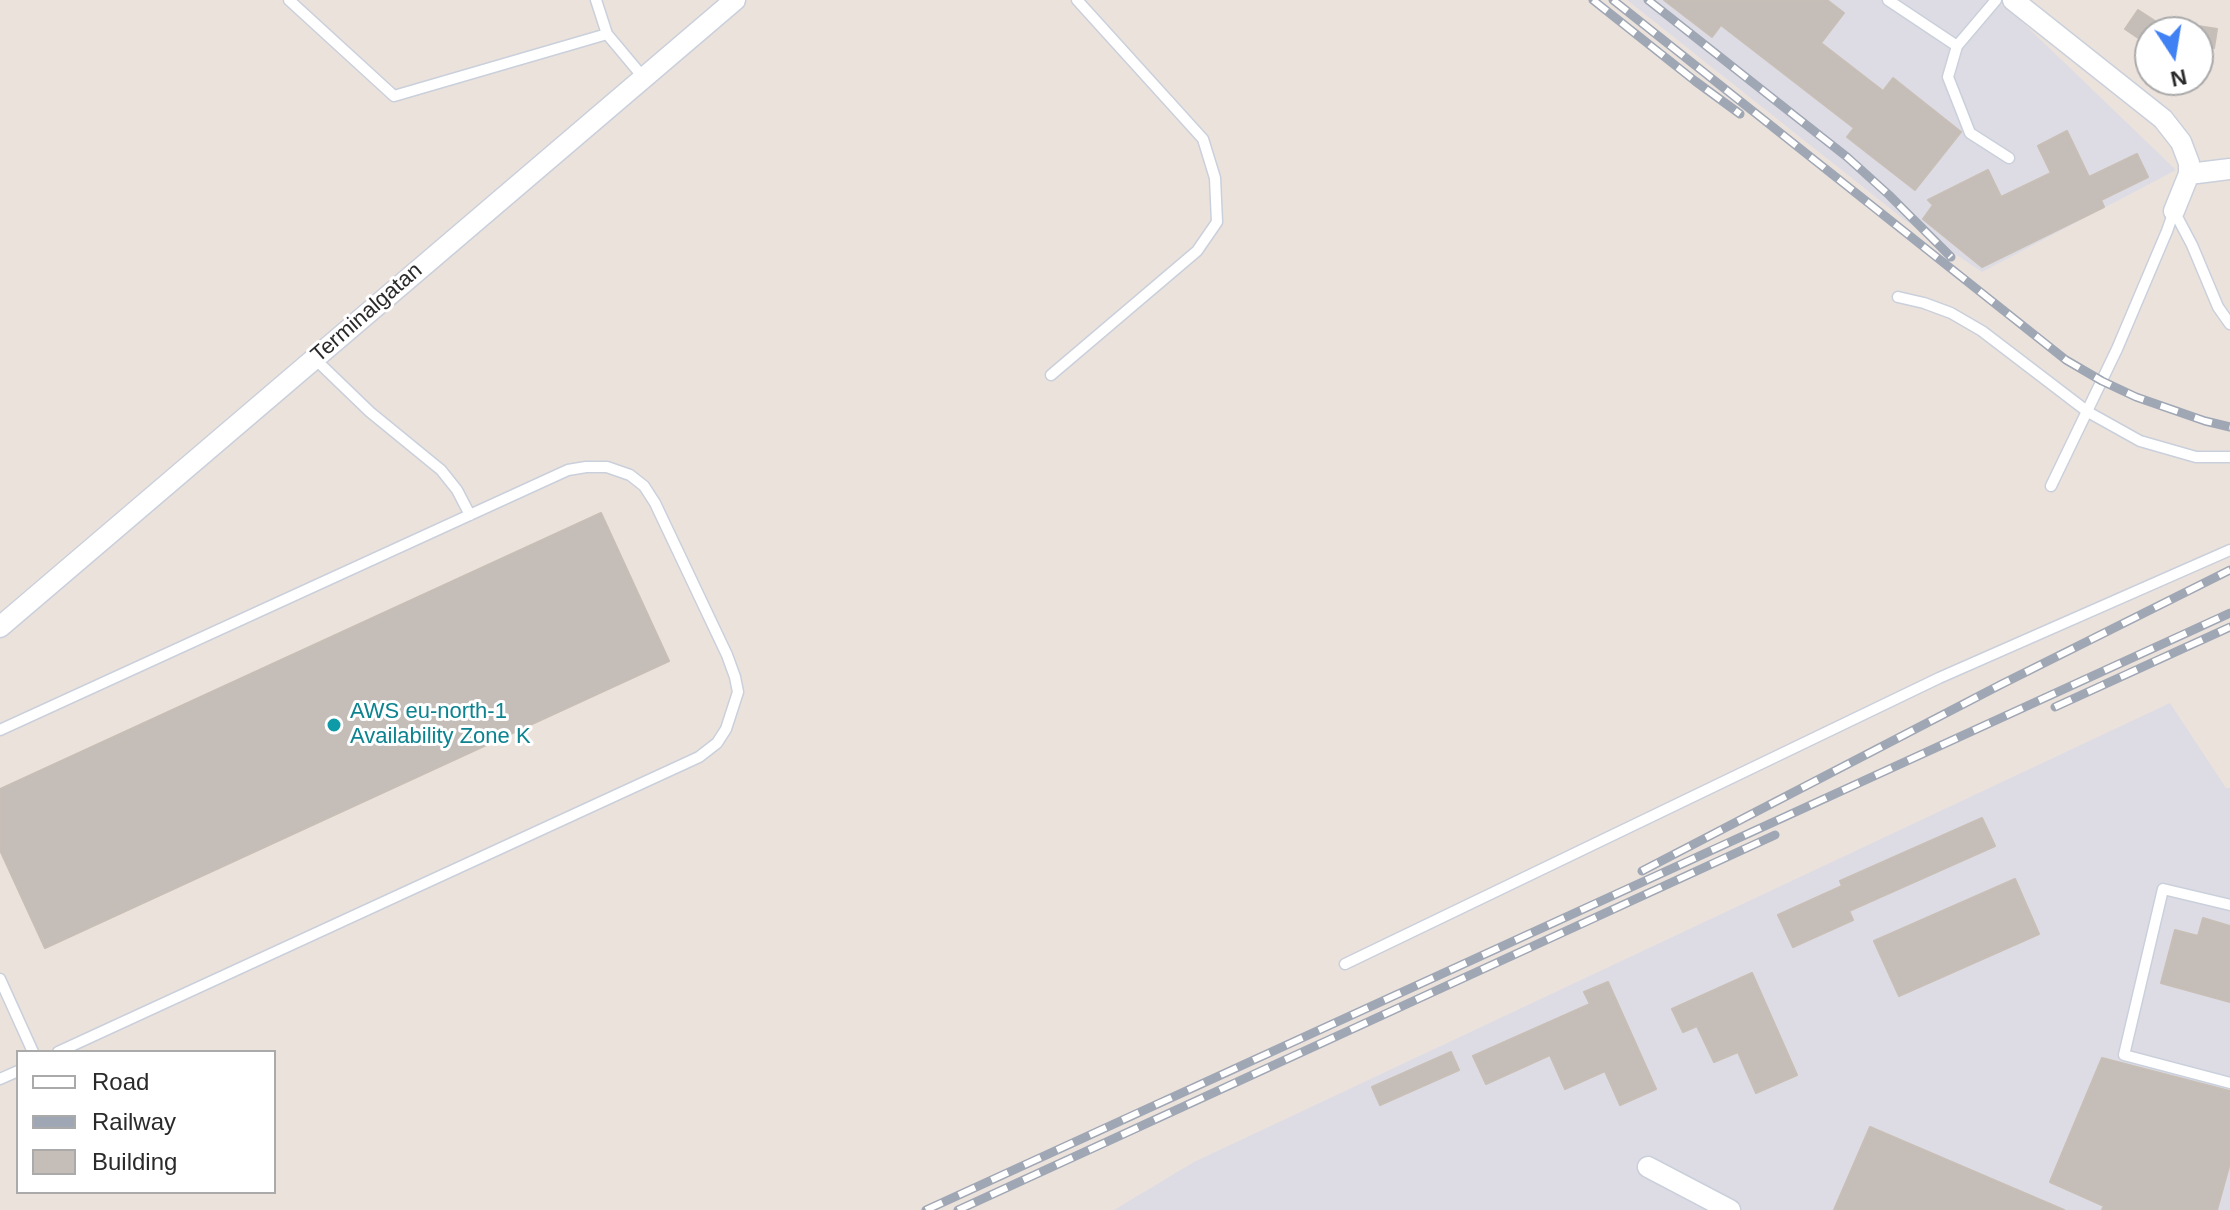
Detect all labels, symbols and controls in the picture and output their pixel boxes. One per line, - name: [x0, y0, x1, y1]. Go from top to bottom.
- north arrow: [2134, 16, 2214, 96]
- text: N: [2168, 64, 2189, 92]
- street label: Terminalgatan: [306, 258, 428, 368]
- place label: AWS eu-north-1 Availability Zone K: [350, 699, 531, 750]
- marker: AWS eu-north-1 Availability Zone K: [325, 716, 343, 734]
- legend: [16, 1050, 276, 1194]
- text: Road: [92, 1068, 149, 1095]
- text: Railway: [92, 1108, 176, 1135]
- text: Building: [92, 1148, 177, 1175]

